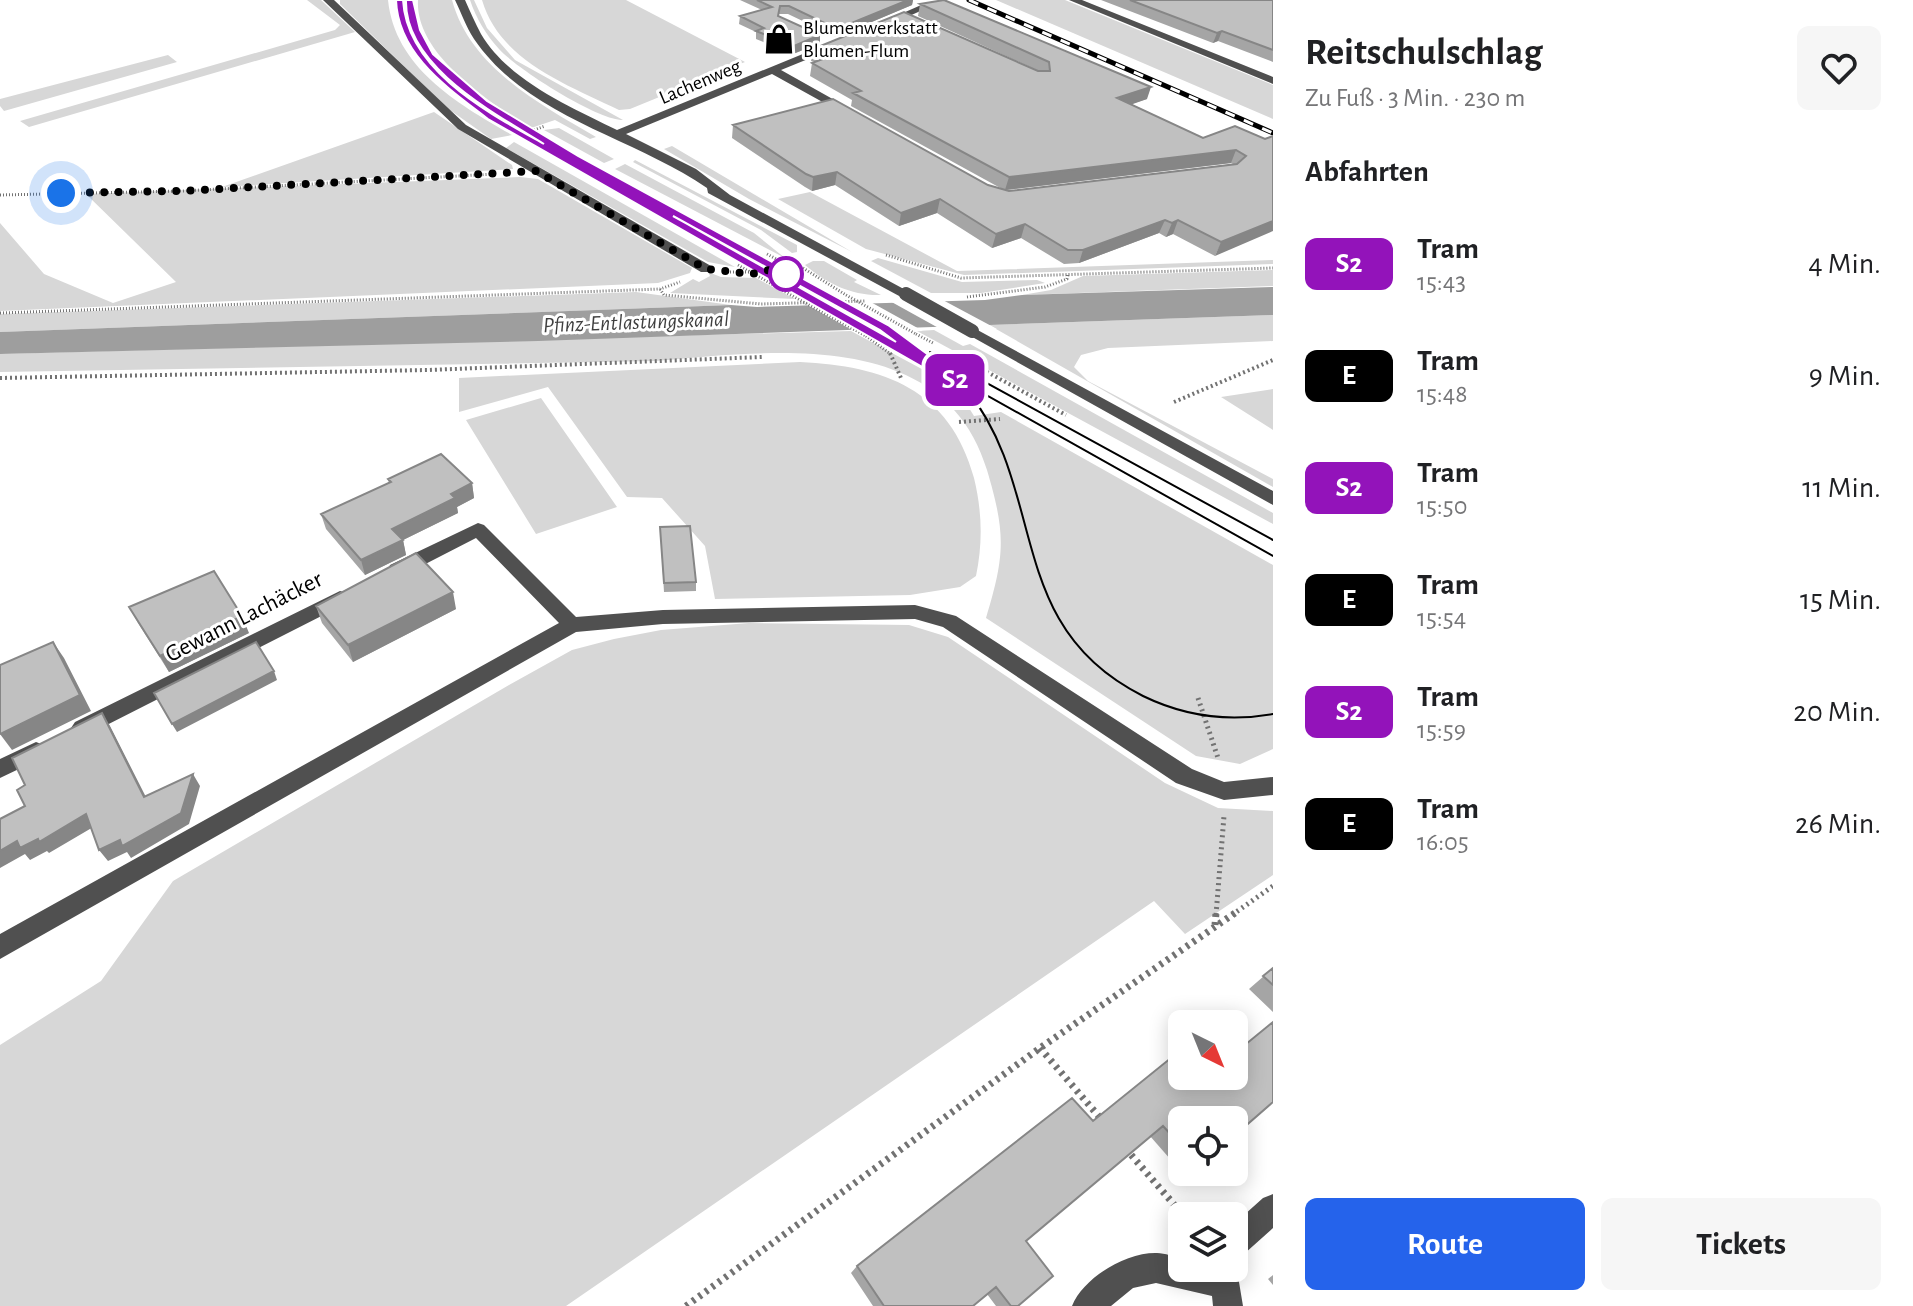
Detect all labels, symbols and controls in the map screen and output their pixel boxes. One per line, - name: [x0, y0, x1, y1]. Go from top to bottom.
- place label: Blumenwerkstatt Blumen-Flum: [803, 18, 938, 61]
- shop icon: Blumenwerkstatt Blumen-Flum: [762, 22, 796, 56]
- button: heart: [1797, 26, 1881, 110]
- text: Reitschulschlag: [1305, 34, 1543, 72]
- street label: Lachenweg: [656, 56, 744, 108]
- text: Zu Fuß · 3 Min. · 230 m: [1305, 85, 1525, 111]
- text: Abfahrten: [1305, 157, 1429, 187]
- your location: [41, 173, 81, 213]
- text: Tram: [1417, 234, 1479, 264]
- text: 4 Min.: [1808, 249, 1881, 279]
- text: S2: [1335, 250, 1363, 278]
- unlabelled marker: [769, 257, 803, 291]
- text: 15:43: [1417, 269, 1466, 295]
- water label: Pfinz-Entlastungskanal: [543, 308, 729, 336]
- text: Tram: [1417, 346, 1479, 376]
- line badge: S2: [919, 354, 991, 406]
- text: 9 Min.: [1809, 361, 1881, 391]
- text: E: [1342, 362, 1356, 390]
- text: S2: [941, 366, 969, 394]
- text: 15:48: [1417, 381, 1468, 407]
- text: Tram: [1417, 458, 1479, 488]
- text: 11 Min.: [1802, 473, 1881, 503]
- text: S2: [1335, 474, 1363, 502]
- text: 15:50: [1417, 493, 1467, 519]
- street label: Gewann Lachäcker: [162, 567, 327, 667]
- text: Tram: [1417, 570, 1479, 600]
- text: 15 Min.: [1800, 585, 1881, 615]
- text: E: [1342, 586, 1356, 614]
- text: 15:54: [1417, 605, 1466, 631]
- text: Tram: [1417, 682, 1479, 712]
- text: 20 Min.: [1793, 697, 1881, 727]
- text: S2: [1335, 698, 1363, 726]
- text: 15:59: [1417, 717, 1466, 743]
- text: Tram: [1417, 794, 1479, 824]
- text: 26 Min.: [1795, 809, 1881, 839]
- text: E: [1342, 810, 1356, 838]
- text: 16:05: [1417, 829, 1469, 855]
- north arrow: [1168, 1010, 1248, 1090]
- map controls: [1168, 1010, 1248, 1282]
- button: locate: [1168, 1106, 1248, 1186]
- button: Route: [1305, 1198, 1585, 1290]
- button: Tickets: [1601, 1198, 1881, 1290]
- button: layers: [1168, 1202, 1248, 1282]

